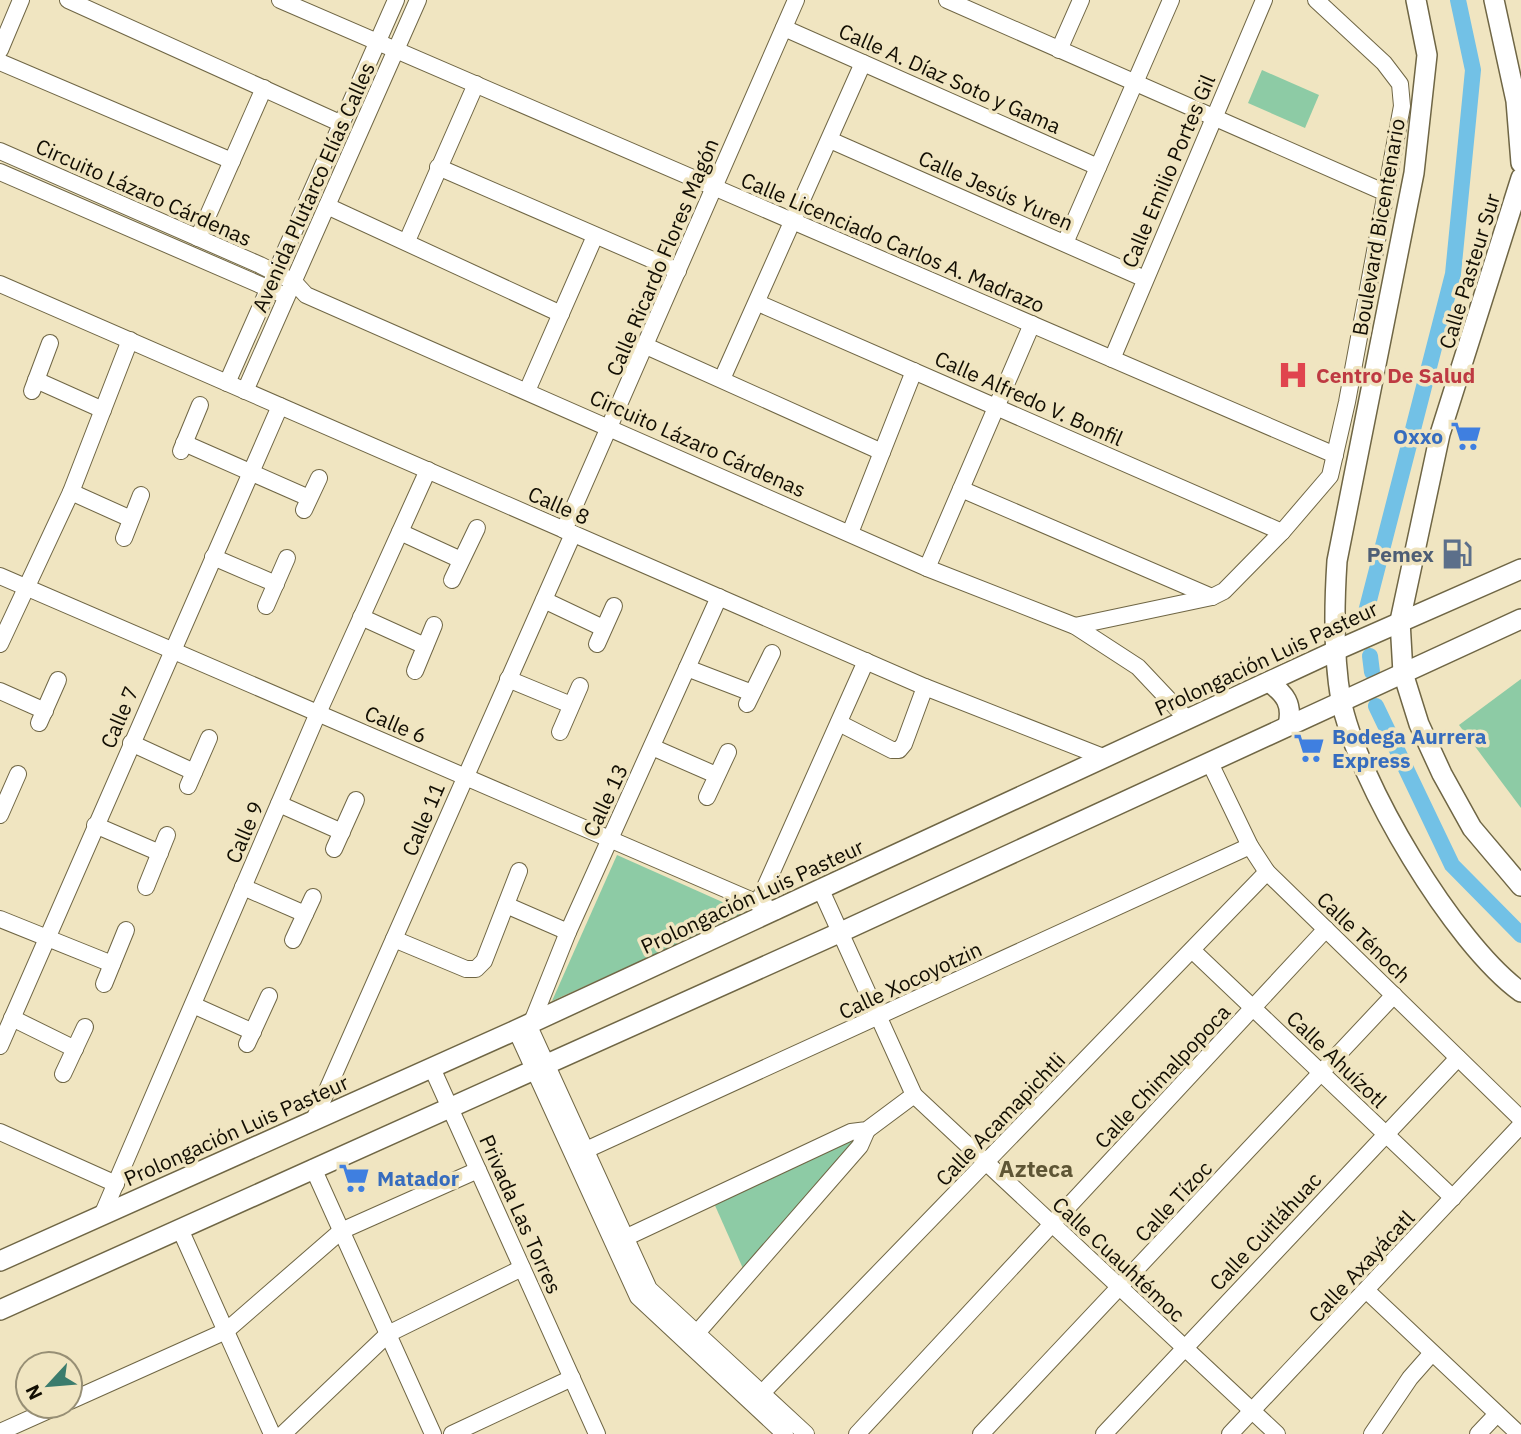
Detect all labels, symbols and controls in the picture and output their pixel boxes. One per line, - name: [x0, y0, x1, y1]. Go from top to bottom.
- street label: Calle A. Díaz Soto y Gama: [834, 16, 1066, 140]
- street label: Avenida Plutarco Elías Calles: [245, 58, 381, 316]
- street label: Calle Emilio Portes Gil: [1115, 70, 1221, 272]
- street label: Boulevard Bicentenario: [1345, 116, 1411, 338]
- street label: Circuito Lázaro Cárdenas: [32, 132, 256, 252]
- street label: Calle Ricardo Flores Magón: [599, 134, 725, 380]
- street label: Calle Jesús Yuren: [914, 143, 1078, 237]
- street label: Calle Licenciado Carlos A. Madrazo: [737, 165, 1049, 319]
- street label: Calle Pasteur Sur: [1432, 190, 1506, 352]
- street label: Calle Alfredo V. Bonfil: [930, 344, 1128, 452]
- hospital icon: Centro De Salud: [1276, 358, 1310, 392]
- place label: Centro De Salud: [1316, 361, 1475, 389]
- street label: Circuito Lázaro Cárdenas: [586, 383, 810, 503]
- supermarket icon: Oxxo: [1449, 419, 1483, 453]
- place label: Oxxo: [1393, 422, 1443, 450]
- street label: Calle 8: [524, 479, 594, 531]
- fuel station icon: Pemex: [1440, 537, 1474, 571]
- place label: Pemex: [1367, 540, 1434, 568]
- street label: Prolongación Luis Pasteur: [1150, 594, 1382, 722]
- street label: Calle 7: [93, 682, 145, 752]
- street label: Calle 6: [361, 698, 431, 750]
- place label: Bodega Aurrera Express: [1332, 722, 1487, 774]
- supermarket icon: Bodega Aurrera Express: [1292, 731, 1326, 765]
- street label: Calle 13: [576, 759, 634, 841]
- street label: Calle 11: [395, 778, 451, 860]
- street label: Calle 9: [218, 797, 270, 867]
- street label: Prolongación Luis Pasteur: [636, 832, 868, 960]
- street label: Calle Ténoch: [1311, 885, 1417, 989]
- street label: Calle Xocoyotzin: [834, 935, 986, 1025]
- street label: Calle Chimalpopoca: [1088, 998, 1236, 1154]
- street label: Calle Ahuízotl: [1281, 1004, 1393, 1114]
- street label: Calle Acamapichtli: [929, 1046, 1071, 1192]
- street label: Prolongación Luis Pasteur: [119, 1068, 353, 1192]
- street label: Privada Las Torres: [473, 1130, 569, 1298]
- district label: Azteca: [999, 1153, 1073, 1183]
- street label: Calle Tízoc: [1128, 1154, 1218, 1248]
- supermarket icon: Matador: [337, 1161, 371, 1195]
- place label: Matador: [377, 1164, 460, 1192]
- street label: Calle Cuitláhuac: [1203, 1166, 1327, 1296]
- street label: Calle Cuauhtémoc: [1047, 1190, 1191, 1328]
- street label: Calle Axayácatl: [1302, 1204, 1420, 1328]
- north arrow: [14, 1350, 84, 1420]
- text: N: [20, 1381, 48, 1404]

